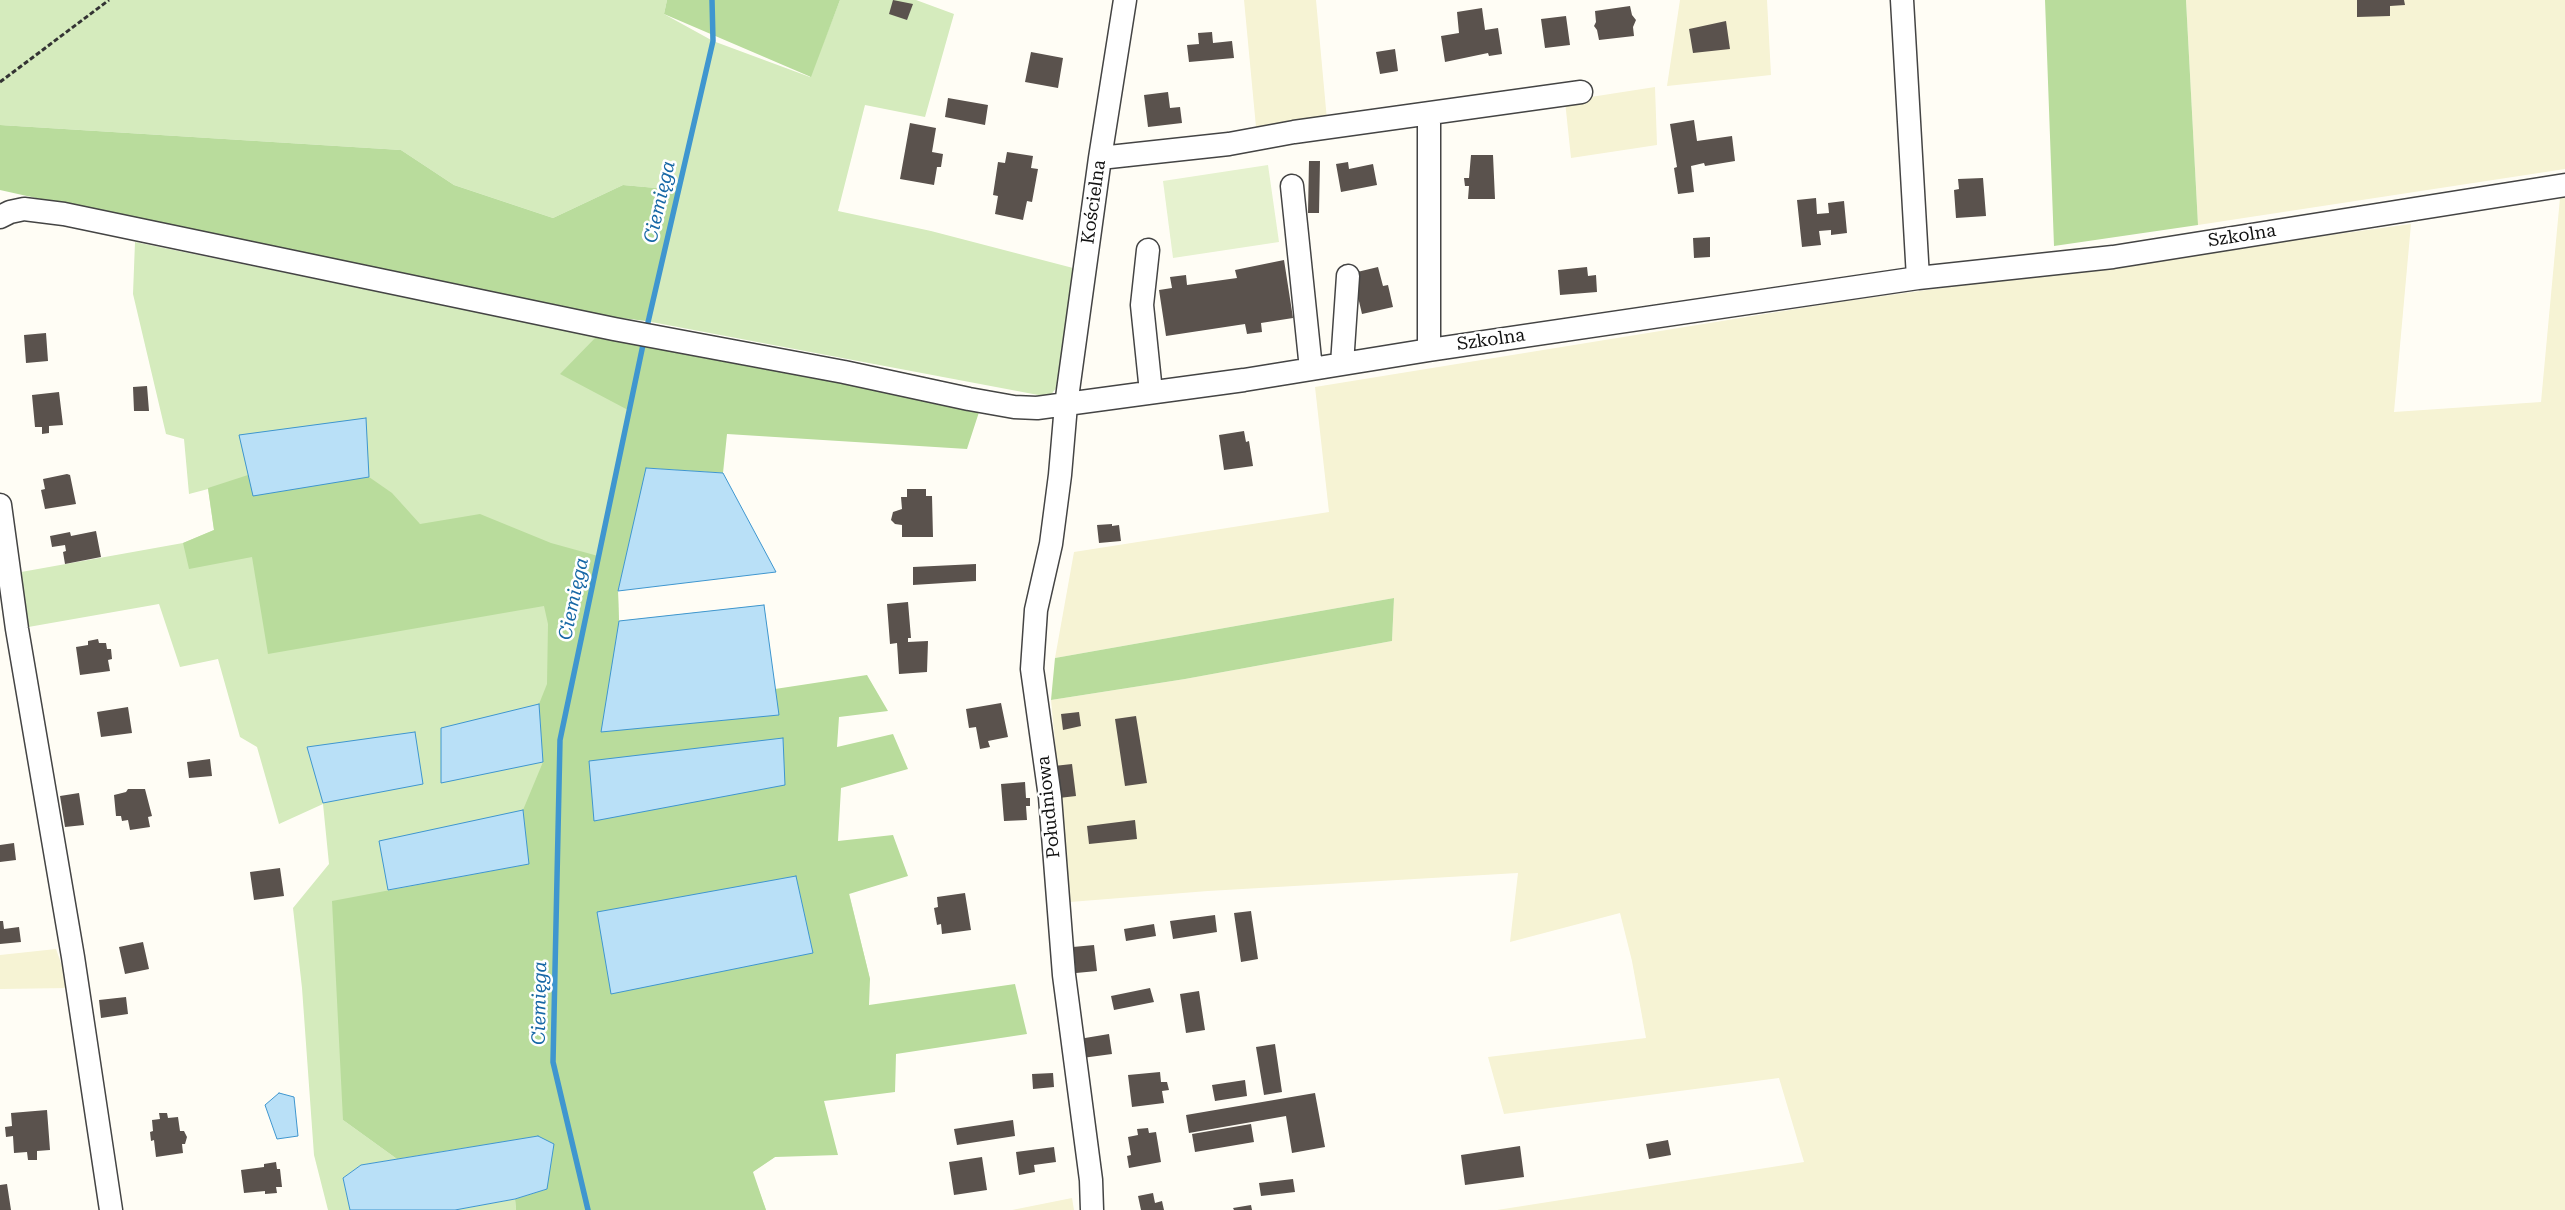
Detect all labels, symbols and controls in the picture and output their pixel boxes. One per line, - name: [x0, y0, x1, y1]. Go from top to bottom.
- water label: Ciemięga: [639, 159, 681, 245]
- street label: Kościelna: [1077, 159, 1111, 245]
- street label: Szkolna: [2206, 220, 2278, 252]
- street label: Szkolna: [1456, 325, 1526, 355]
- water label: Ciemięga: [554, 556, 594, 642]
- street label: Południowa: [1033, 755, 1065, 859]
- water label: Ciemięga: [528, 961, 552, 1045]

